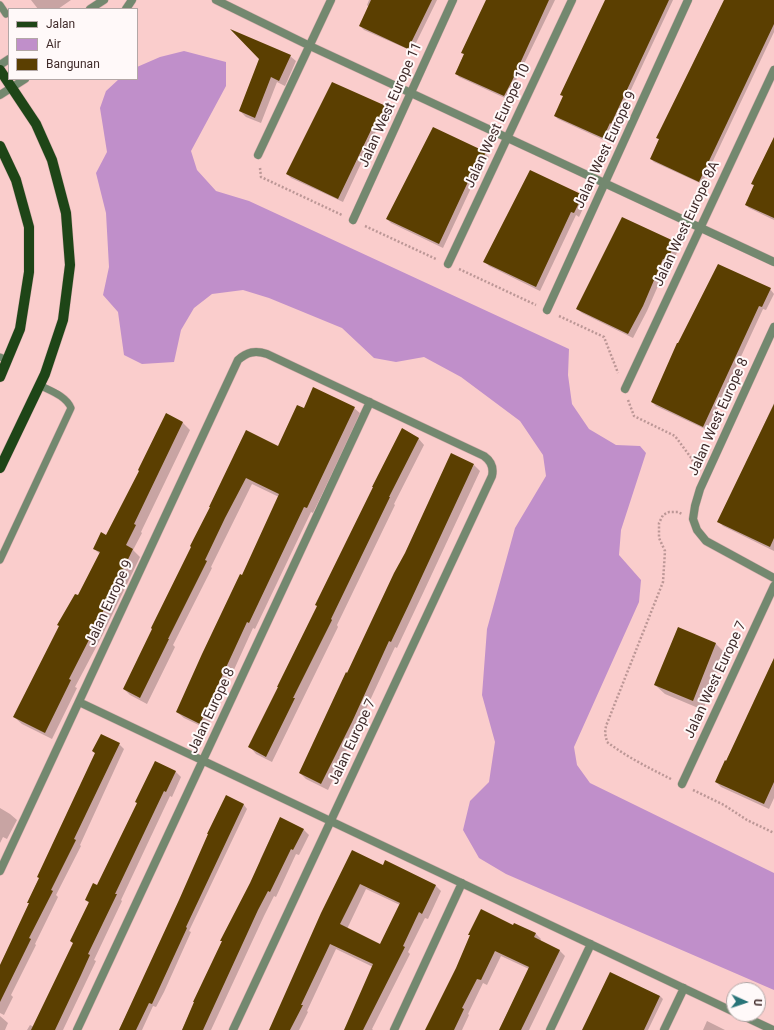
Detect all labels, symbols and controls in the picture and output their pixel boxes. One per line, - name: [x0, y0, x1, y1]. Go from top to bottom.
- legend: [8, 8, 138, 80]
- text: Jalan: [46, 17, 75, 31]
- text: Air: [46, 37, 61, 51]
- street label: Jalan West Europe 11: [356, 40, 426, 170]
- text: Bangunan: [46, 57, 100, 71]
- street label: Jalan West Europe 10: [462, 61, 534, 191]
- street label: Jalan West Europe 9: [571, 89, 641, 211]
- street label: Jalan West Europe 8A: [651, 159, 723, 289]
- street label: Jalan West Europe 8: [685, 355, 753, 479]
- street label: Jalan Europe 9: [83, 558, 137, 648]
- street label: Jalan West Europe 7: [681, 619, 751, 741]
- street label: Jalan Europe 8: [185, 666, 239, 756]
- street label: Jalan Europe 7: [326, 697, 380, 787]
- north arrow: [726, 982, 766, 1022]
- text: U: [751, 999, 764, 1007]

